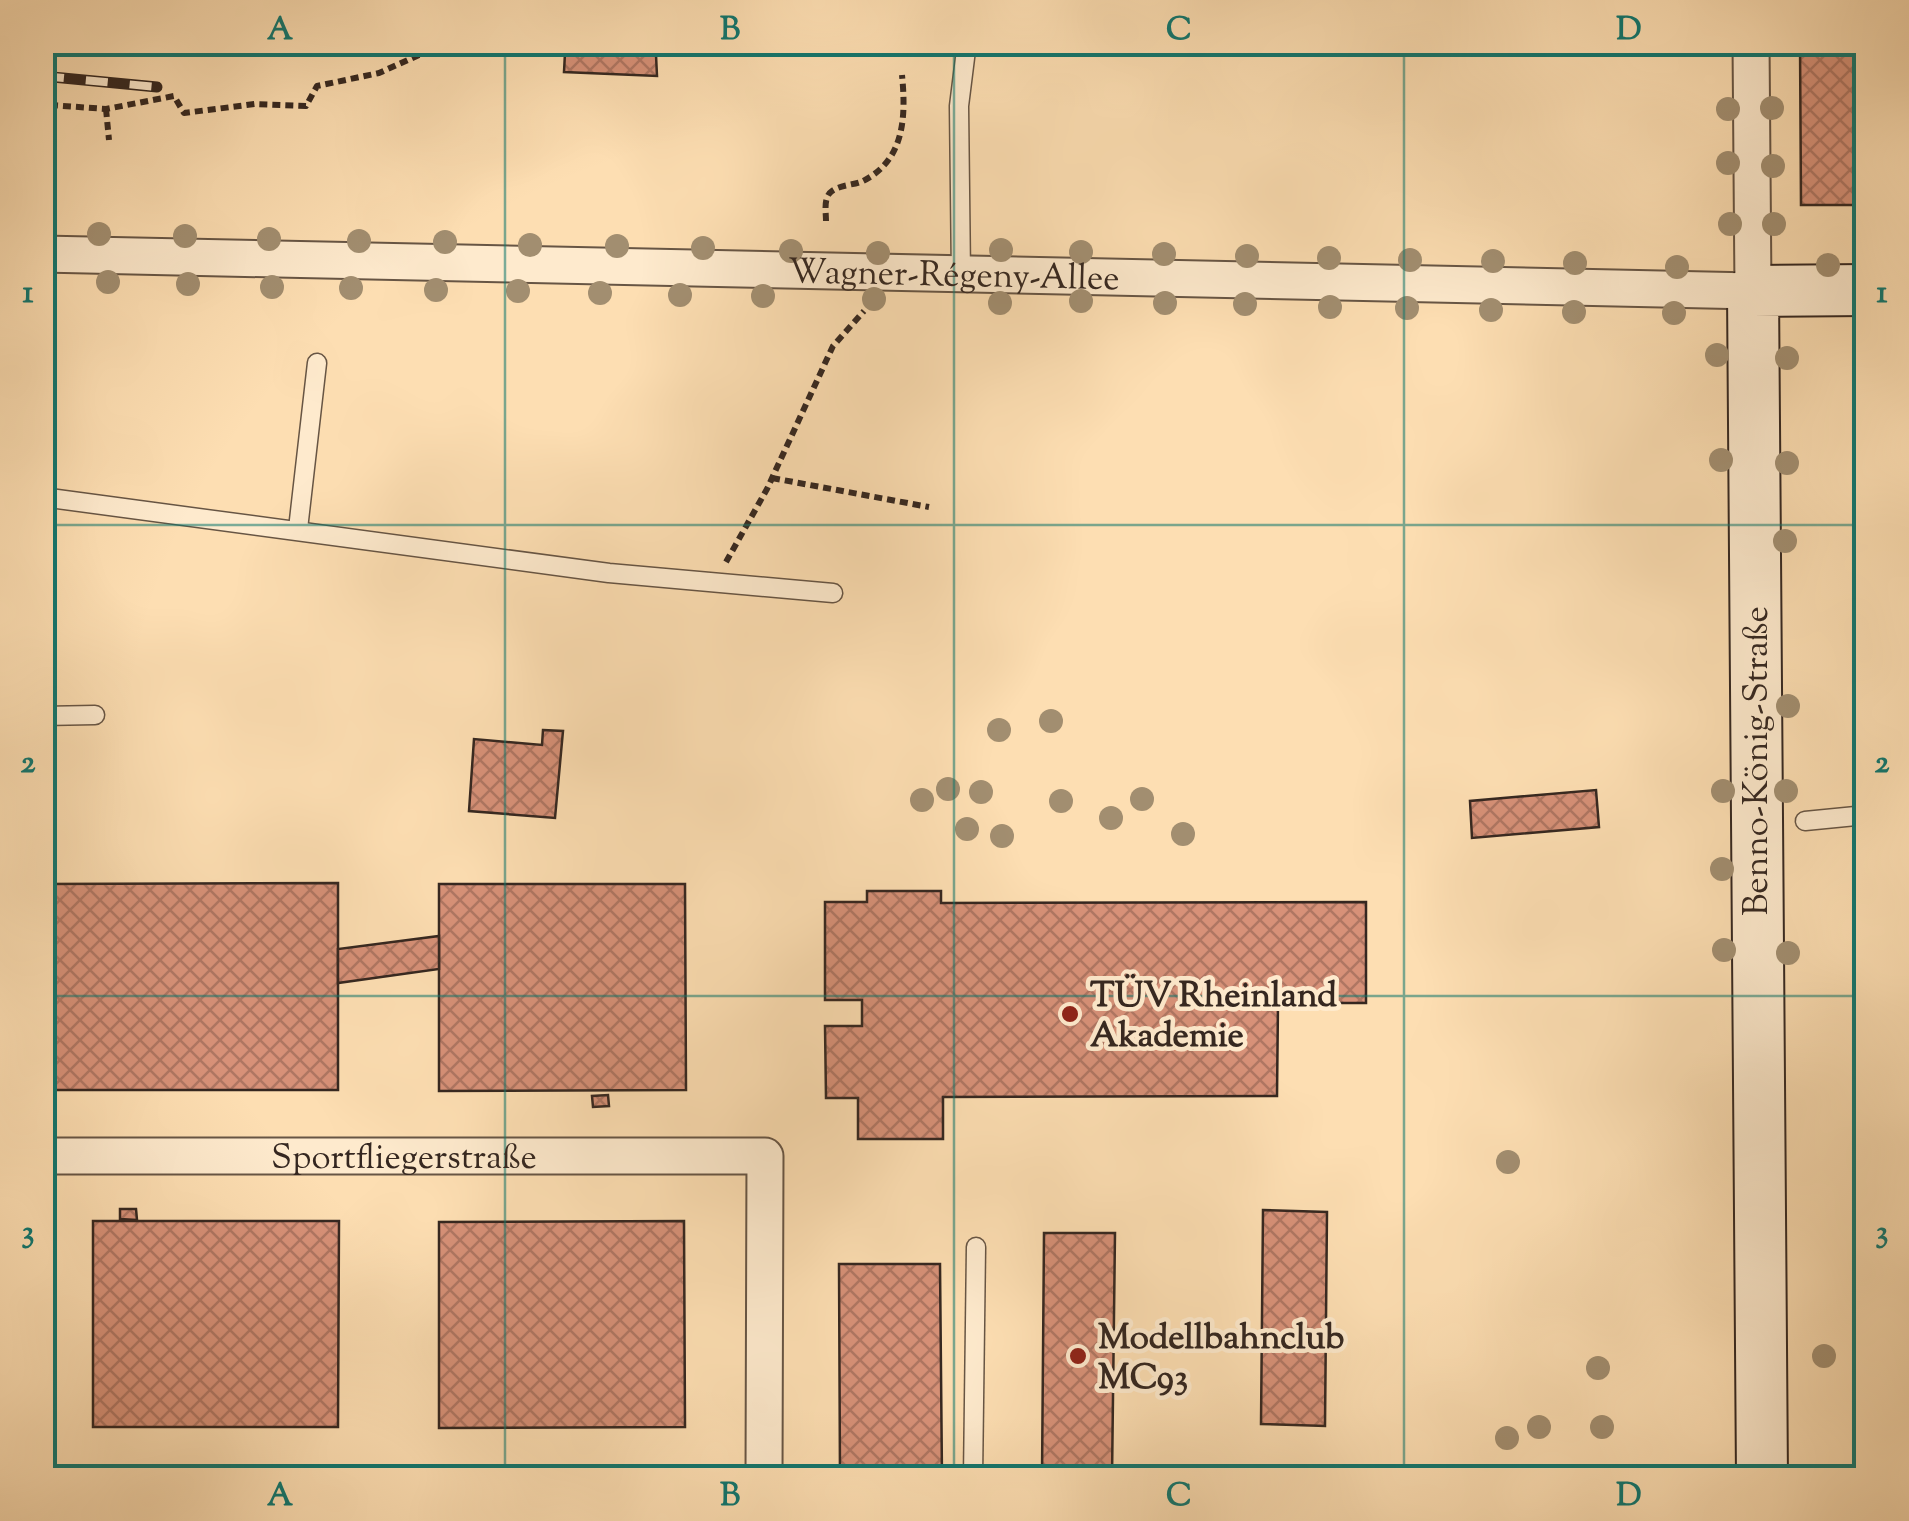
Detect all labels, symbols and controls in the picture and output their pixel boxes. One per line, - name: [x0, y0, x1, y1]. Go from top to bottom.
- text: A: [267, 8, 293, 54]
- text: B: [720, 8, 740, 54]
- text: C: [1166, 8, 1192, 54]
- text: D: [1616, 8, 1642, 54]
- street label: Wagner-Régeny-Allee: [787, 248, 1120, 306]
- text: 1: [23, 271, 34, 317]
- text: 1: [1877, 271, 1888, 317]
- street label: Benno-König-Straße: [1733, 606, 1784, 916]
- text: 2: [21, 741, 36, 787]
- text: 2: [1875, 741, 1890, 787]
- place label: TÜV Rheinland Akademie: [1090, 972, 1337, 1063]
- marker: TÜV Rheinland Akademie: [1059, 1003, 1081, 1025]
- street label: Sportfliegerstraße: [271, 1134, 537, 1185]
- text: 3: [22, 1211, 34, 1257]
- text: 3: [1876, 1211, 1888, 1257]
- place label: Modellbahnclub MC93: [1098, 1314, 1344, 1405]
- marker: Modellbahnclub MC93: [1067, 1345, 1089, 1367]
- text: A: [267, 1474, 293, 1520]
- text: B: [720, 1474, 740, 1520]
- text: C: [1166, 1474, 1192, 1520]
- text: D: [1616, 1474, 1642, 1520]

